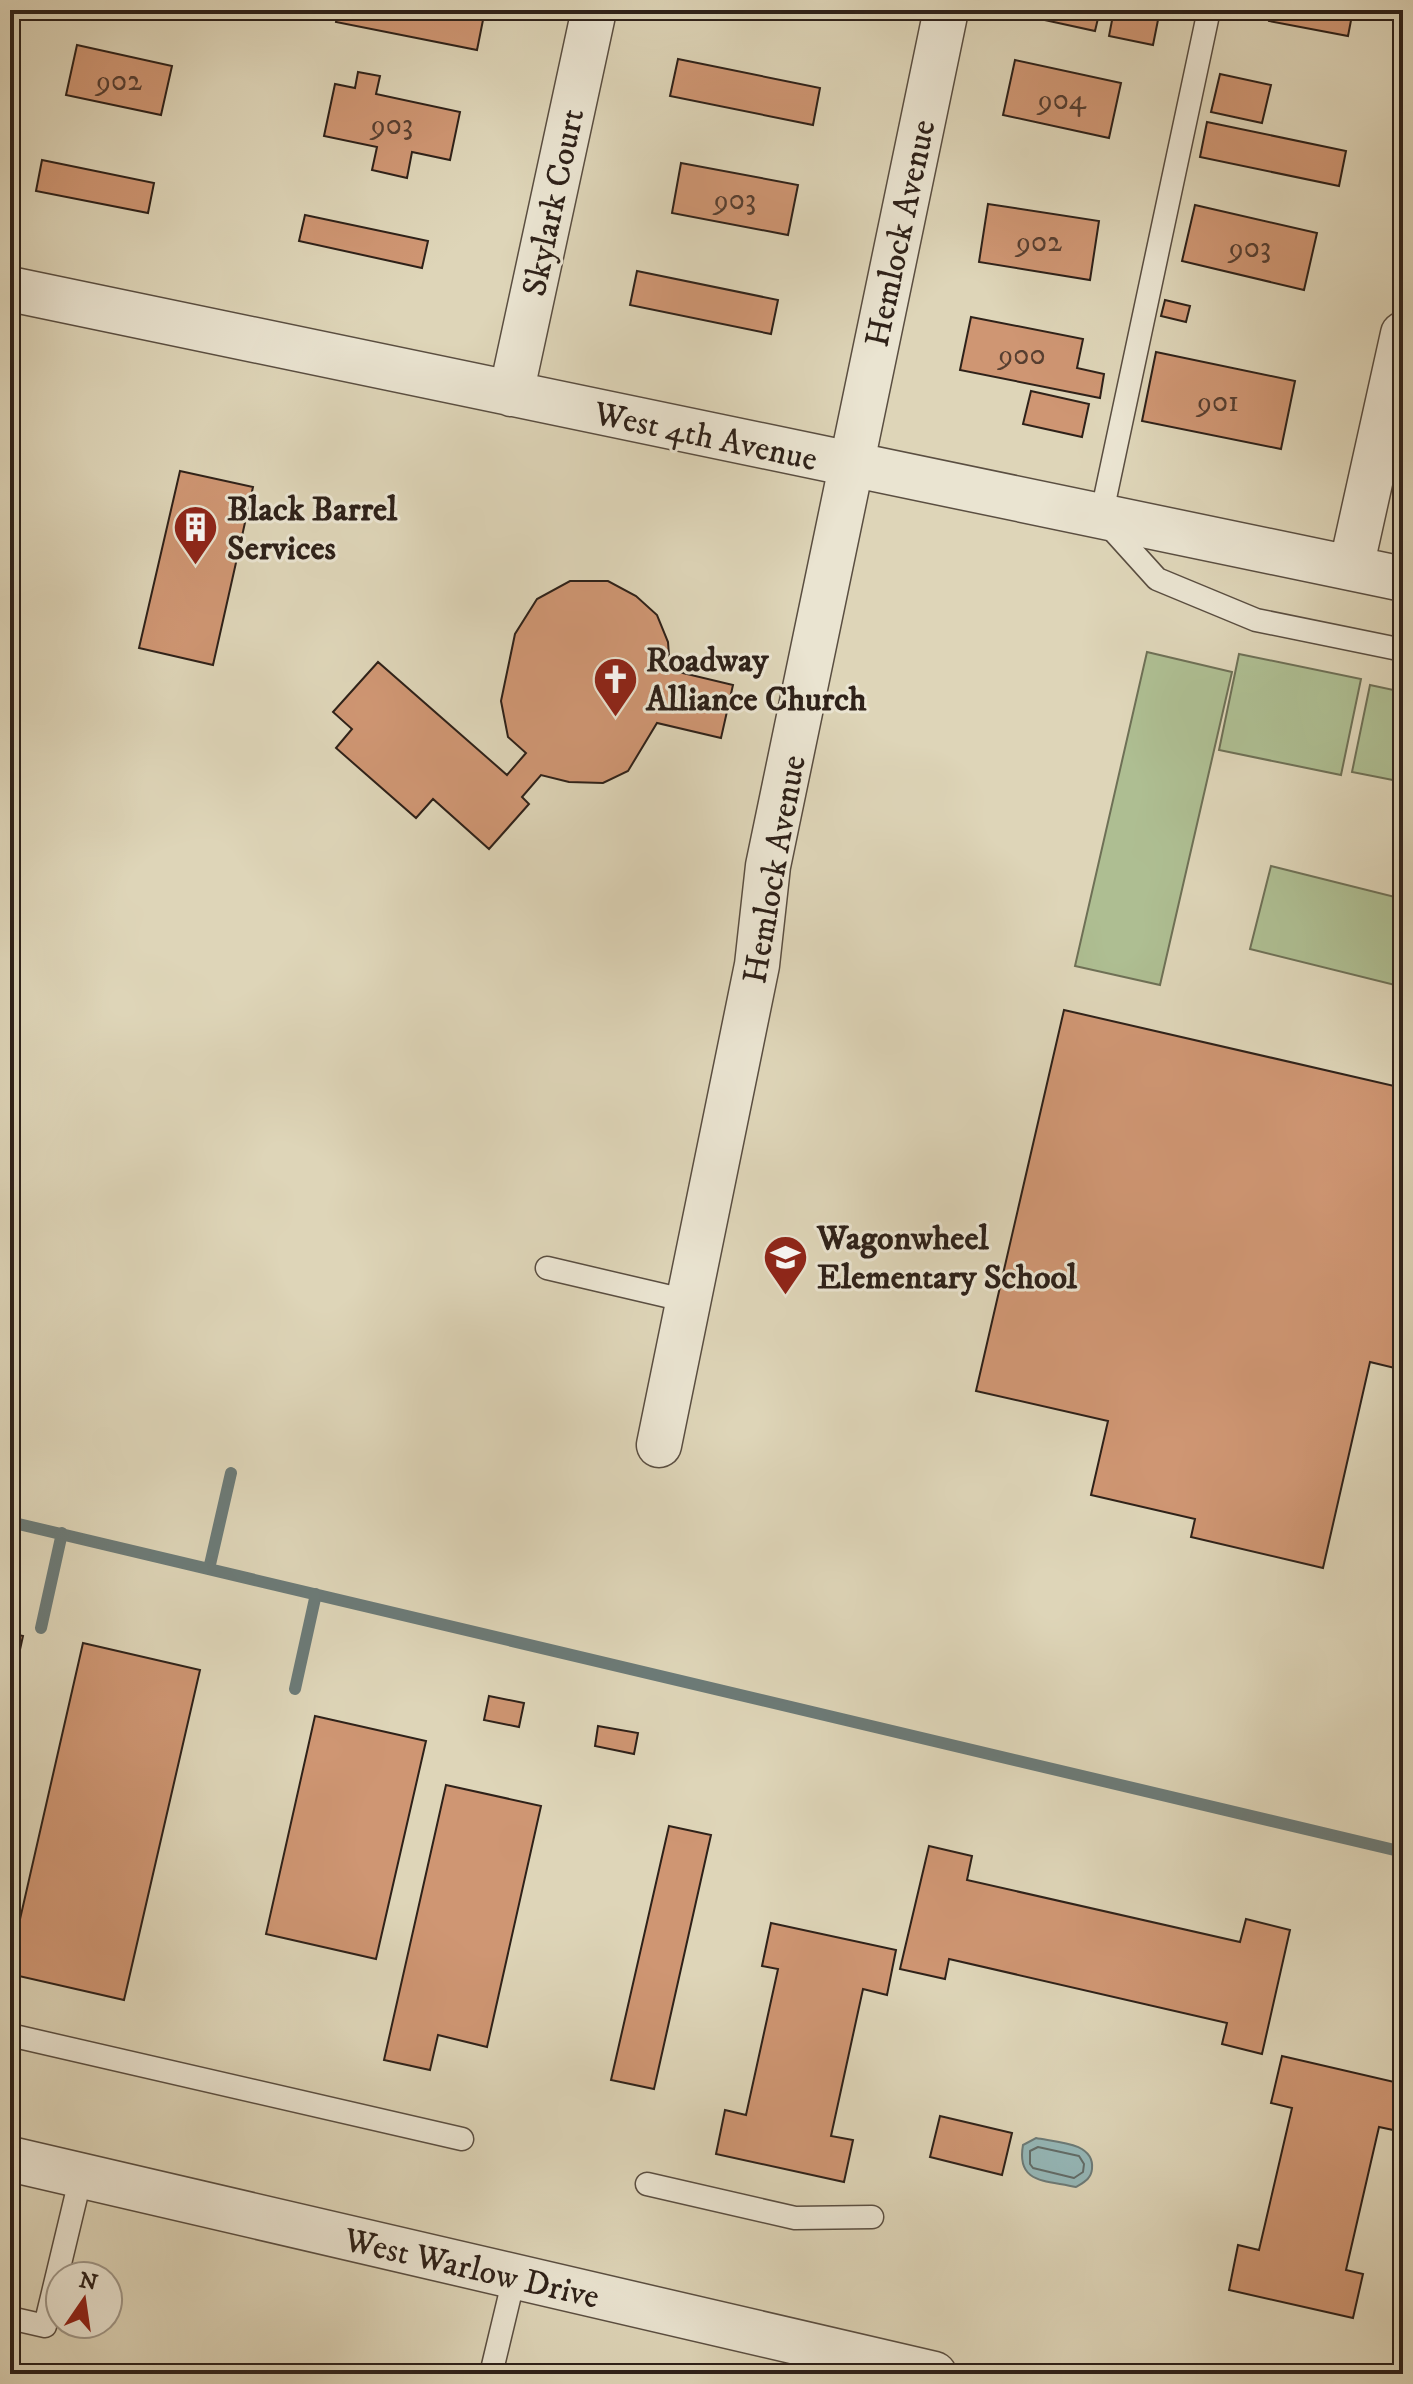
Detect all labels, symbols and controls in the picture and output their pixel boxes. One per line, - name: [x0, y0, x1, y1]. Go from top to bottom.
- house number: 902: [94, 63, 142, 100]
- house number: 904: [1036, 82, 1087, 119]
- street label: Skylark Court: [514, 105, 594, 300]
- house number: 903: [369, 107, 413, 144]
- street label: Hemlock Avenue: [856, 116, 946, 351]
- house number: 903: [712, 182, 756, 219]
- house number: 902: [1014, 224, 1062, 261]
- house number: 903: [1227, 230, 1271, 267]
- house number: 900: [996, 337, 1046, 374]
- house number: 901: [1195, 384, 1239, 421]
- street label: West 4th Avenue: [589, 393, 821, 481]
- place label: Black Barrel Services: [227, 489, 398, 570]
- building icon: Black Barrel Services: [172, 504, 220, 567]
- place label: Roadway Alliance Church: [645, 640, 867, 721]
- church icon: Roadway Alliance Church: [591, 655, 639, 718]
- street label: Hemlock Avenue: [734, 752, 816, 987]
- place label: Wagonwheel Elementary School: [816, 1218, 1078, 1299]
- school or university icon: Wagonwheel Elementary School: [762, 1233, 810, 1296]
- street label: West Warlow Drive: [339, 2219, 603, 2319]
- north arrow: [44, 2260, 124, 2340]
- text: N: [76, 2267, 100, 2297]

